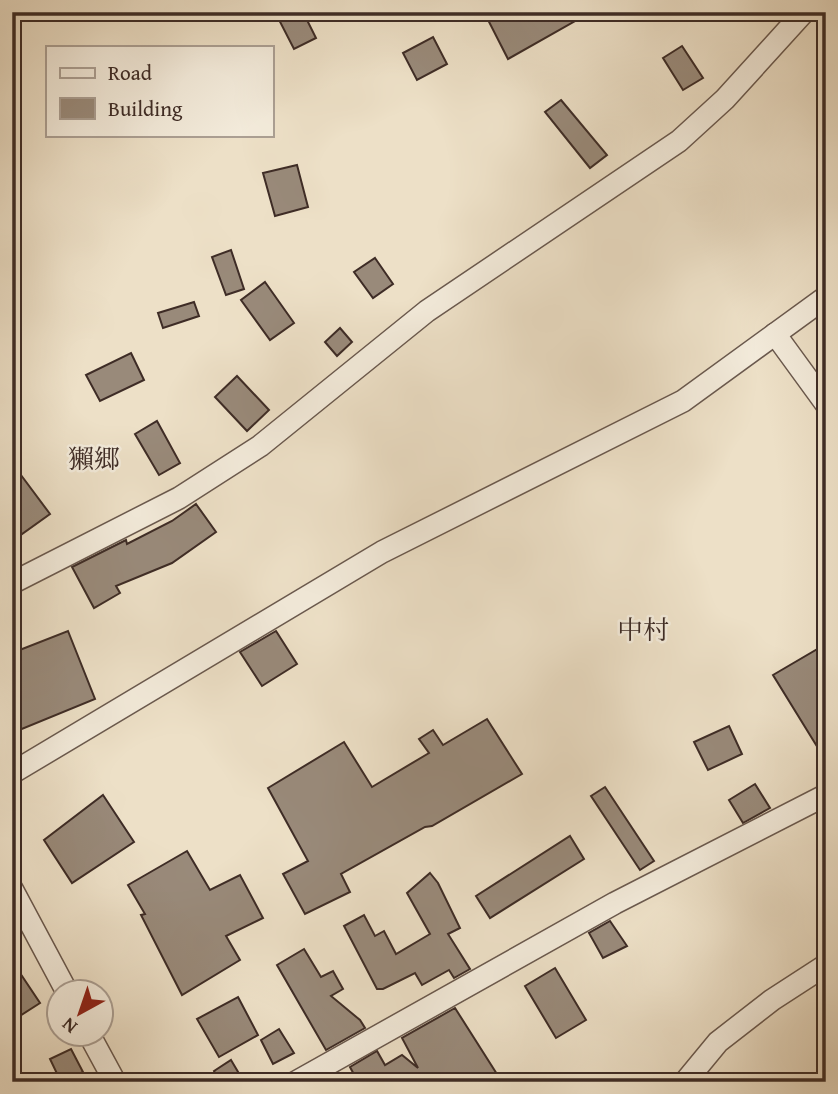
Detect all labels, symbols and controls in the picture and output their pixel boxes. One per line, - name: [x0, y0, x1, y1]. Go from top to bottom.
- legend: [46, 46, 273, 136]
- text: Road: [108, 57, 153, 88]
- text: Building: [108, 93, 183, 124]
- district label: 獺郷: [68, 439, 120, 478]
- district label: 中村: [617, 610, 669, 649]
- north arrow: [46, 978, 116, 1048]
- text: N: [55, 1011, 83, 1041]

